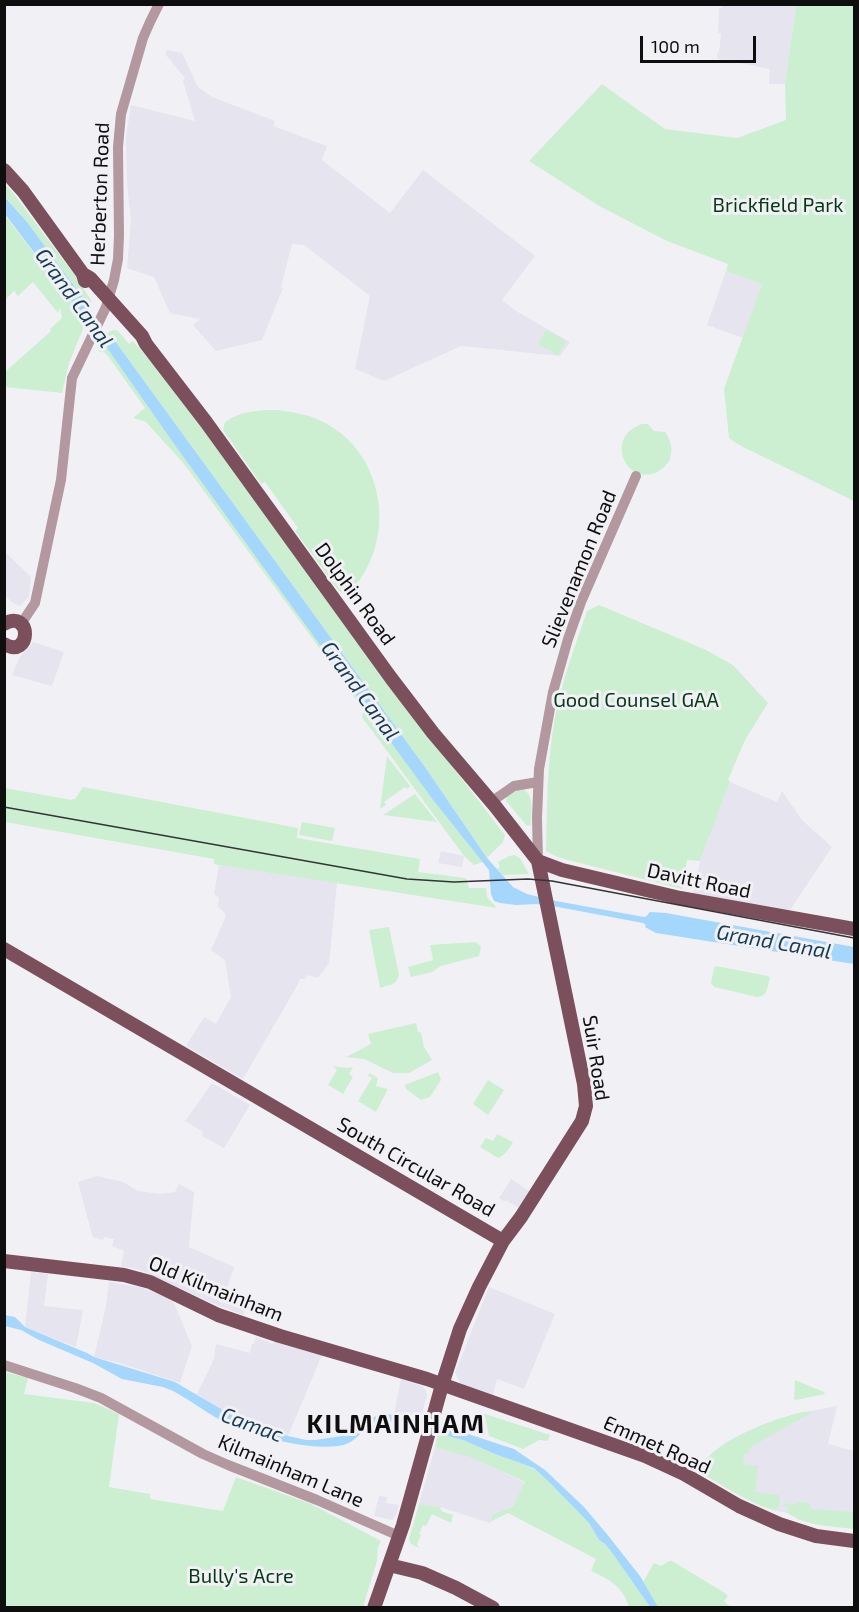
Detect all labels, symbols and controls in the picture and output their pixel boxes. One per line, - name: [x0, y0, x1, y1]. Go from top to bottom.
- scale bar: [643, 24, 758, 62]
- text: 100 m: [651, 35, 700, 57]
- street label: Herberton Road: [86, 122, 114, 266]
- park label: Brickfield Park: [713, 193, 843, 217]
- water label: Grand Canal: [30, 244, 118, 352]
- street label: Slievenamon Road: [536, 487, 622, 651]
- street label: Dolphin Road: [310, 538, 400, 650]
- water label: Grand Canal: [316, 637, 404, 745]
- park label: Good Counsel GAA: [553, 688, 719, 712]
- street label: Davitt Road: [645, 858, 753, 904]
- water label: Grand Canal: [715, 919, 833, 965]
- street label: Suir Road: [577, 1014, 615, 1102]
- street label: South Circular Road: [333, 1112, 499, 1222]
- street label: Old Kilmainham: [145, 1251, 287, 1327]
- water label: Camac: [217, 1402, 287, 1448]
- district label: KILMAINHAM: [307, 1408, 485, 1440]
- street label: Emmet Road: [600, 1411, 714, 1479]
- street label: Kilmainham Lane: [215, 1429, 367, 1513]
- park label: Bully's Acre: [188, 1564, 294, 1588]

